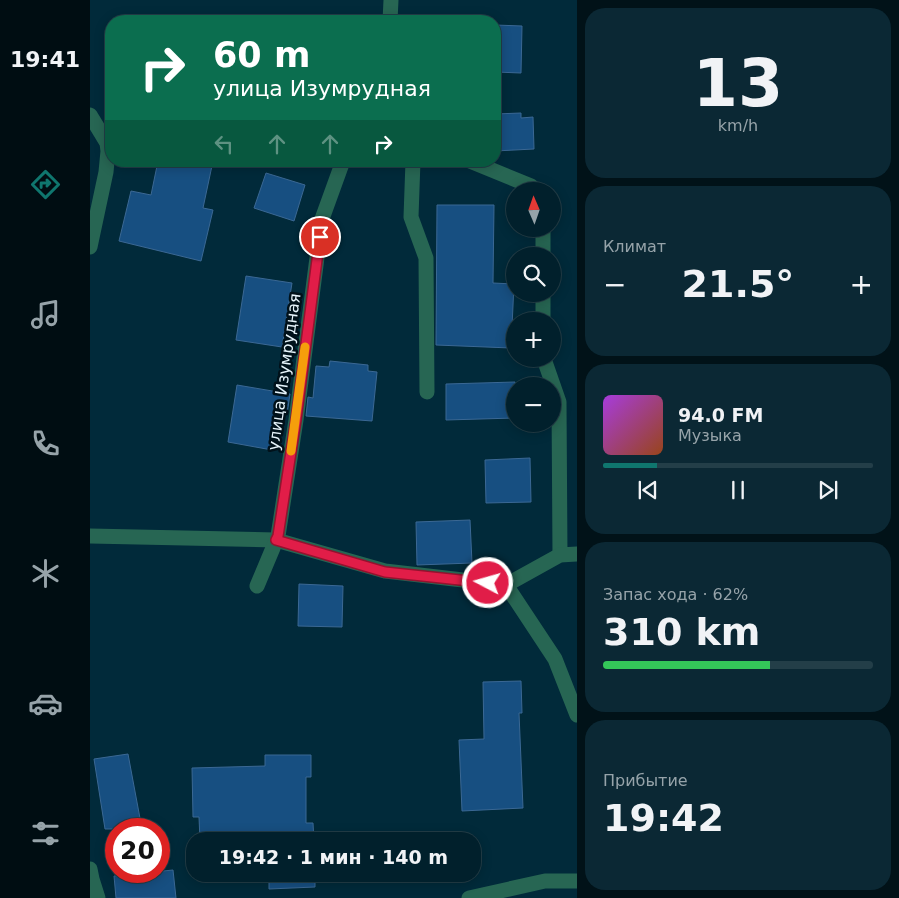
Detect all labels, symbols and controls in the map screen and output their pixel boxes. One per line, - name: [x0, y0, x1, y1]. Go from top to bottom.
- icon: right: [130, 35, 195, 100]
- text: 60 m: [213, 35, 310, 75]
- text: 13: [693, 46, 783, 121]
- text: 19:41: [10, 47, 80, 72]
- text: улица Изумрудная: [213, 76, 431, 101]
- text: km/h: [718, 116, 758, 135]
- icon: left: [210, 130, 238, 158]
- icon: ahead: [263, 130, 291, 158]
- icon: ahead: [316, 130, 344, 158]
- icon: right: [369, 130, 397, 158]
- icon: directions: [28, 167, 63, 202]
- north arrow: [506, 182, 561, 238]
- map controls: [506, 182, 561, 432]
- pin: [299, 216, 341, 258]
- icon: arrive: [306, 223, 334, 251]
- text: Климат: [603, 237, 666, 256]
- button: search: [506, 247, 561, 302]
- text: 21.5°: [682, 262, 794, 306]
- text: −: [603, 268, 626, 301]
- text: +: [850, 268, 873, 301]
- street label: улица Изумрудная: [264, 292, 304, 452]
- icon: music: [28, 297, 63, 332]
- button: +: [506, 312, 561, 367]
- button: −: [506, 377, 561, 432]
- text: 94.0 FM: [678, 404, 763, 426]
- icon: phone: [28, 426, 63, 461]
- text: Музыка: [678, 426, 742, 445]
- icon: previous: [634, 476, 662, 504]
- icon: pause: [724, 476, 752, 504]
- icon: next: [814, 476, 842, 504]
- icon: climate: [28, 556, 63, 591]
- position arrow: [461, 556, 513, 608]
- text: Запас хода · 62%: [603, 585, 748, 604]
- text: 310 km: [603, 610, 760, 654]
- icon: car: [28, 686, 63, 721]
- text: Прибытие: [603, 771, 688, 790]
- text: 19:42: [603, 796, 724, 840]
- icon: filters: [28, 816, 63, 851]
- speed limit sign: 20: [105, 818, 170, 883]
- text: 19:42 · 1 мин · 140 m: [219, 846, 448, 868]

